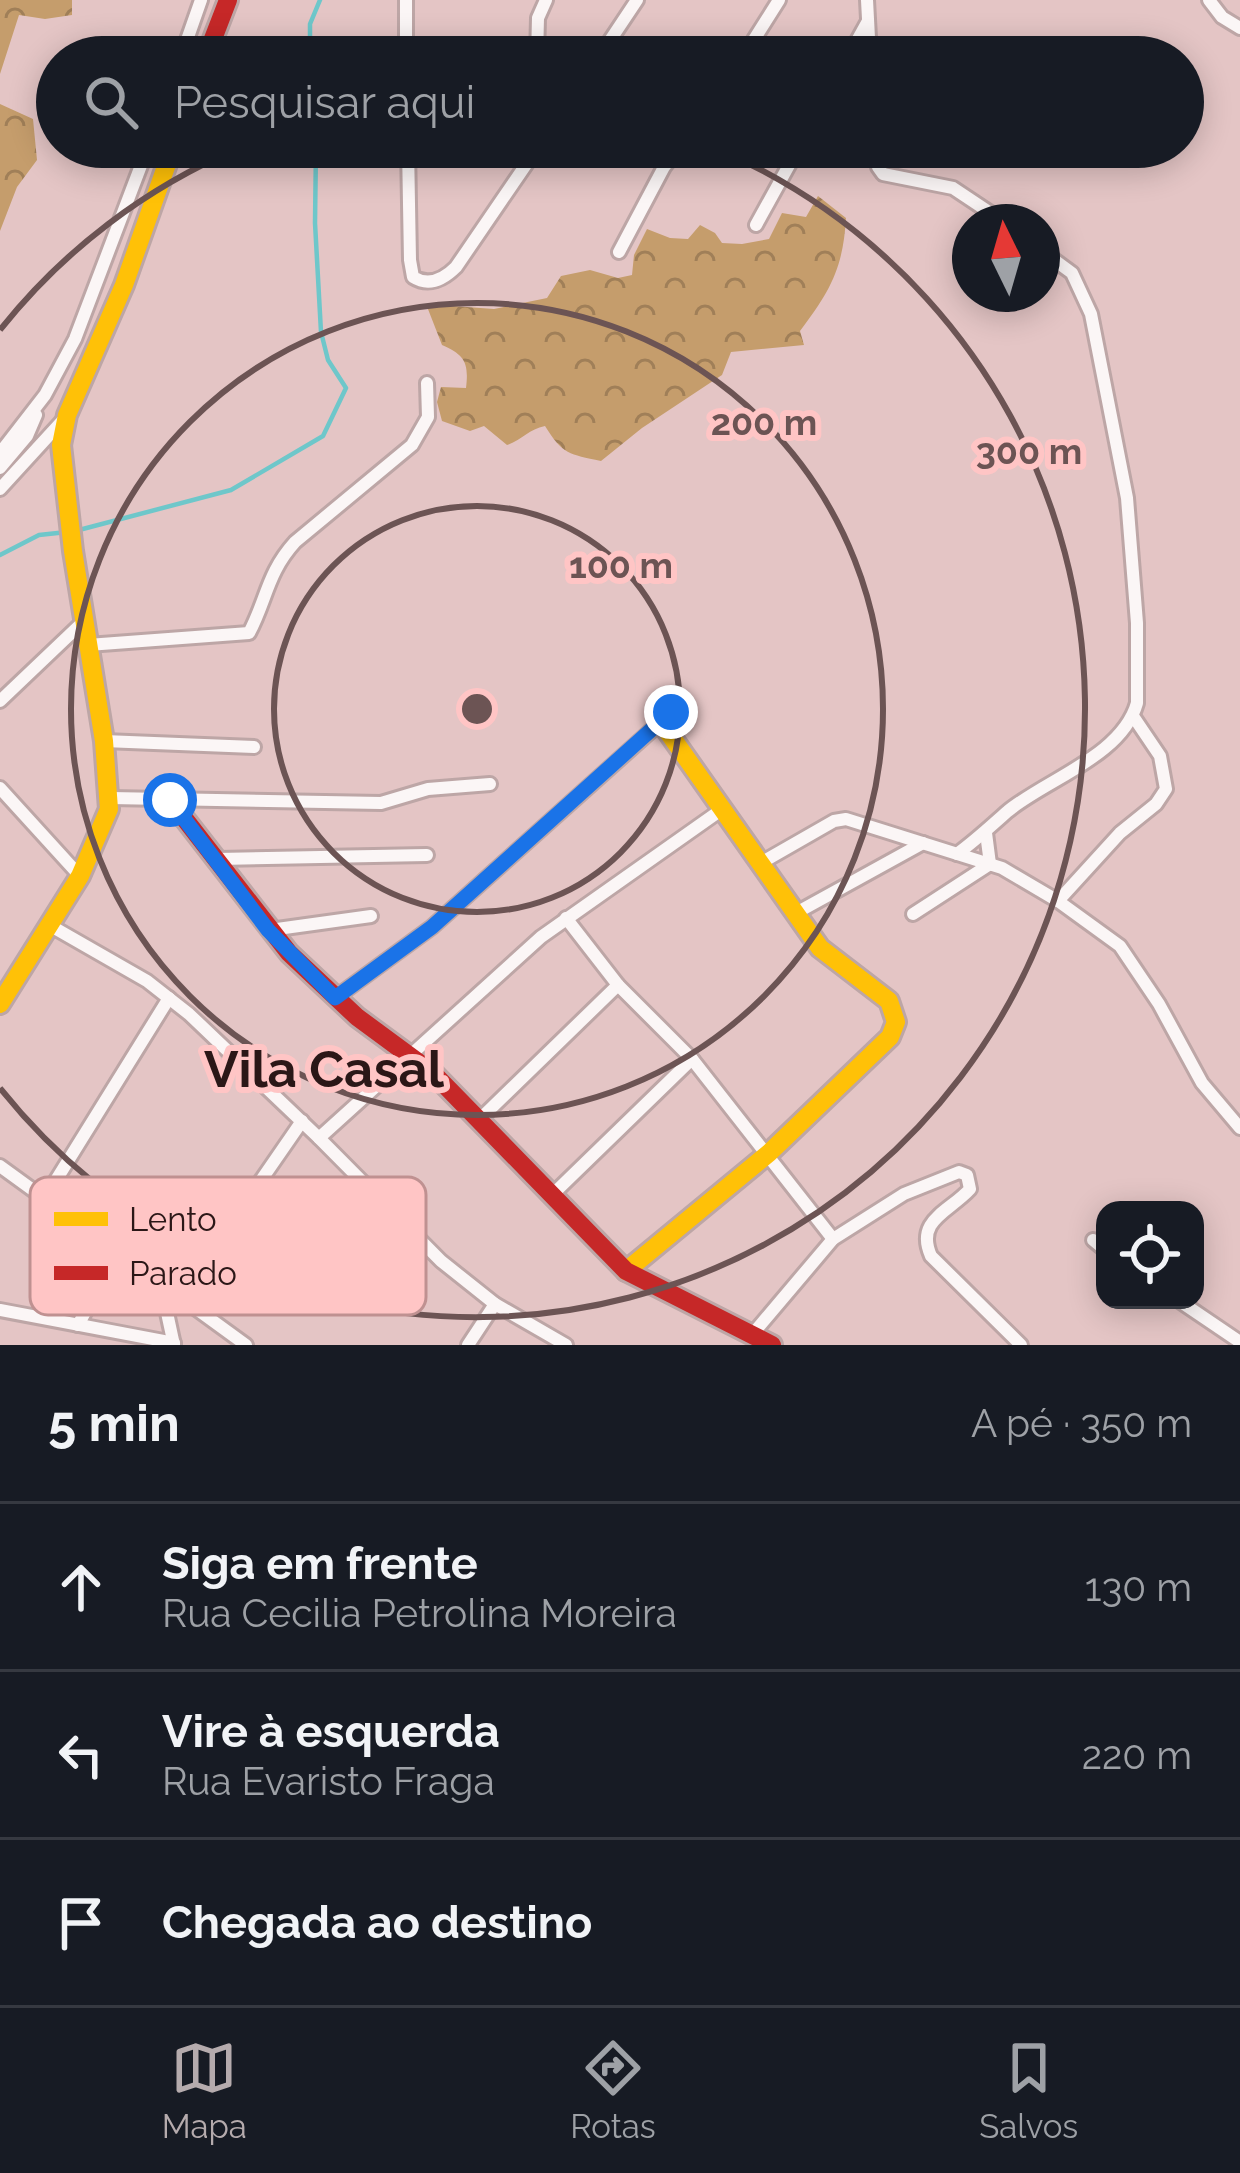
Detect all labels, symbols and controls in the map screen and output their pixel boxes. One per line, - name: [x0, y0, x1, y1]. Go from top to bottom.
- search box: [36, 36, 1204, 168]
- icon: search: [78, 69, 144, 135]
- text: Pesquisar aqui: [174, 76, 475, 129]
- north arrow: [952, 204, 1060, 312]
- text: 200 m: [711, 401, 817, 443]
- text: 300 m: [976, 430, 1082, 472]
- text: 100 m: [569, 544, 673, 586]
- route end: [644, 685, 698, 739]
- centre of rings: [456, 688, 498, 730]
- route start: [143, 773, 197, 827]
- district label: Vila Casal: [204, 1039, 445, 1099]
- legend: [30, 1177, 426, 1315]
- text: Lento: [129, 1200, 217, 1239]
- map controls: [1096, 1201, 1204, 1309]
- button: locate: [1096, 1201, 1204, 1309]
- text: Parado: [129, 1254, 237, 1293]
- text: 5 min: [48, 1393, 180, 1453]
- text: A pé · 350 m: [971, 1400, 1192, 1446]
- text: Siga em frente: [162, 1537, 478, 1590]
- icon: ahead: [48, 1554, 114, 1620]
- text: 130 m: [1085, 1564, 1192, 1610]
- text: Rua Cecilia Petrolina Moreira: [162, 1590, 677, 1636]
- text: Vire à esquerda: [162, 1705, 500, 1758]
- icon: left: [48, 1722, 114, 1788]
- text: 220 m: [1082, 1732, 1192, 1778]
- text: Rua Evaristo Fraga: [162, 1758, 495, 1804]
- icon: arrive: [48, 1890, 114, 1956]
- text: Chegada ao destino: [162, 1896, 592, 1949]
- tab: Mapa: [162, 2035, 247, 2146]
- tab: Rotas: [570, 2035, 656, 2146]
- tab: Salvos: [979, 2035, 1078, 2146]

